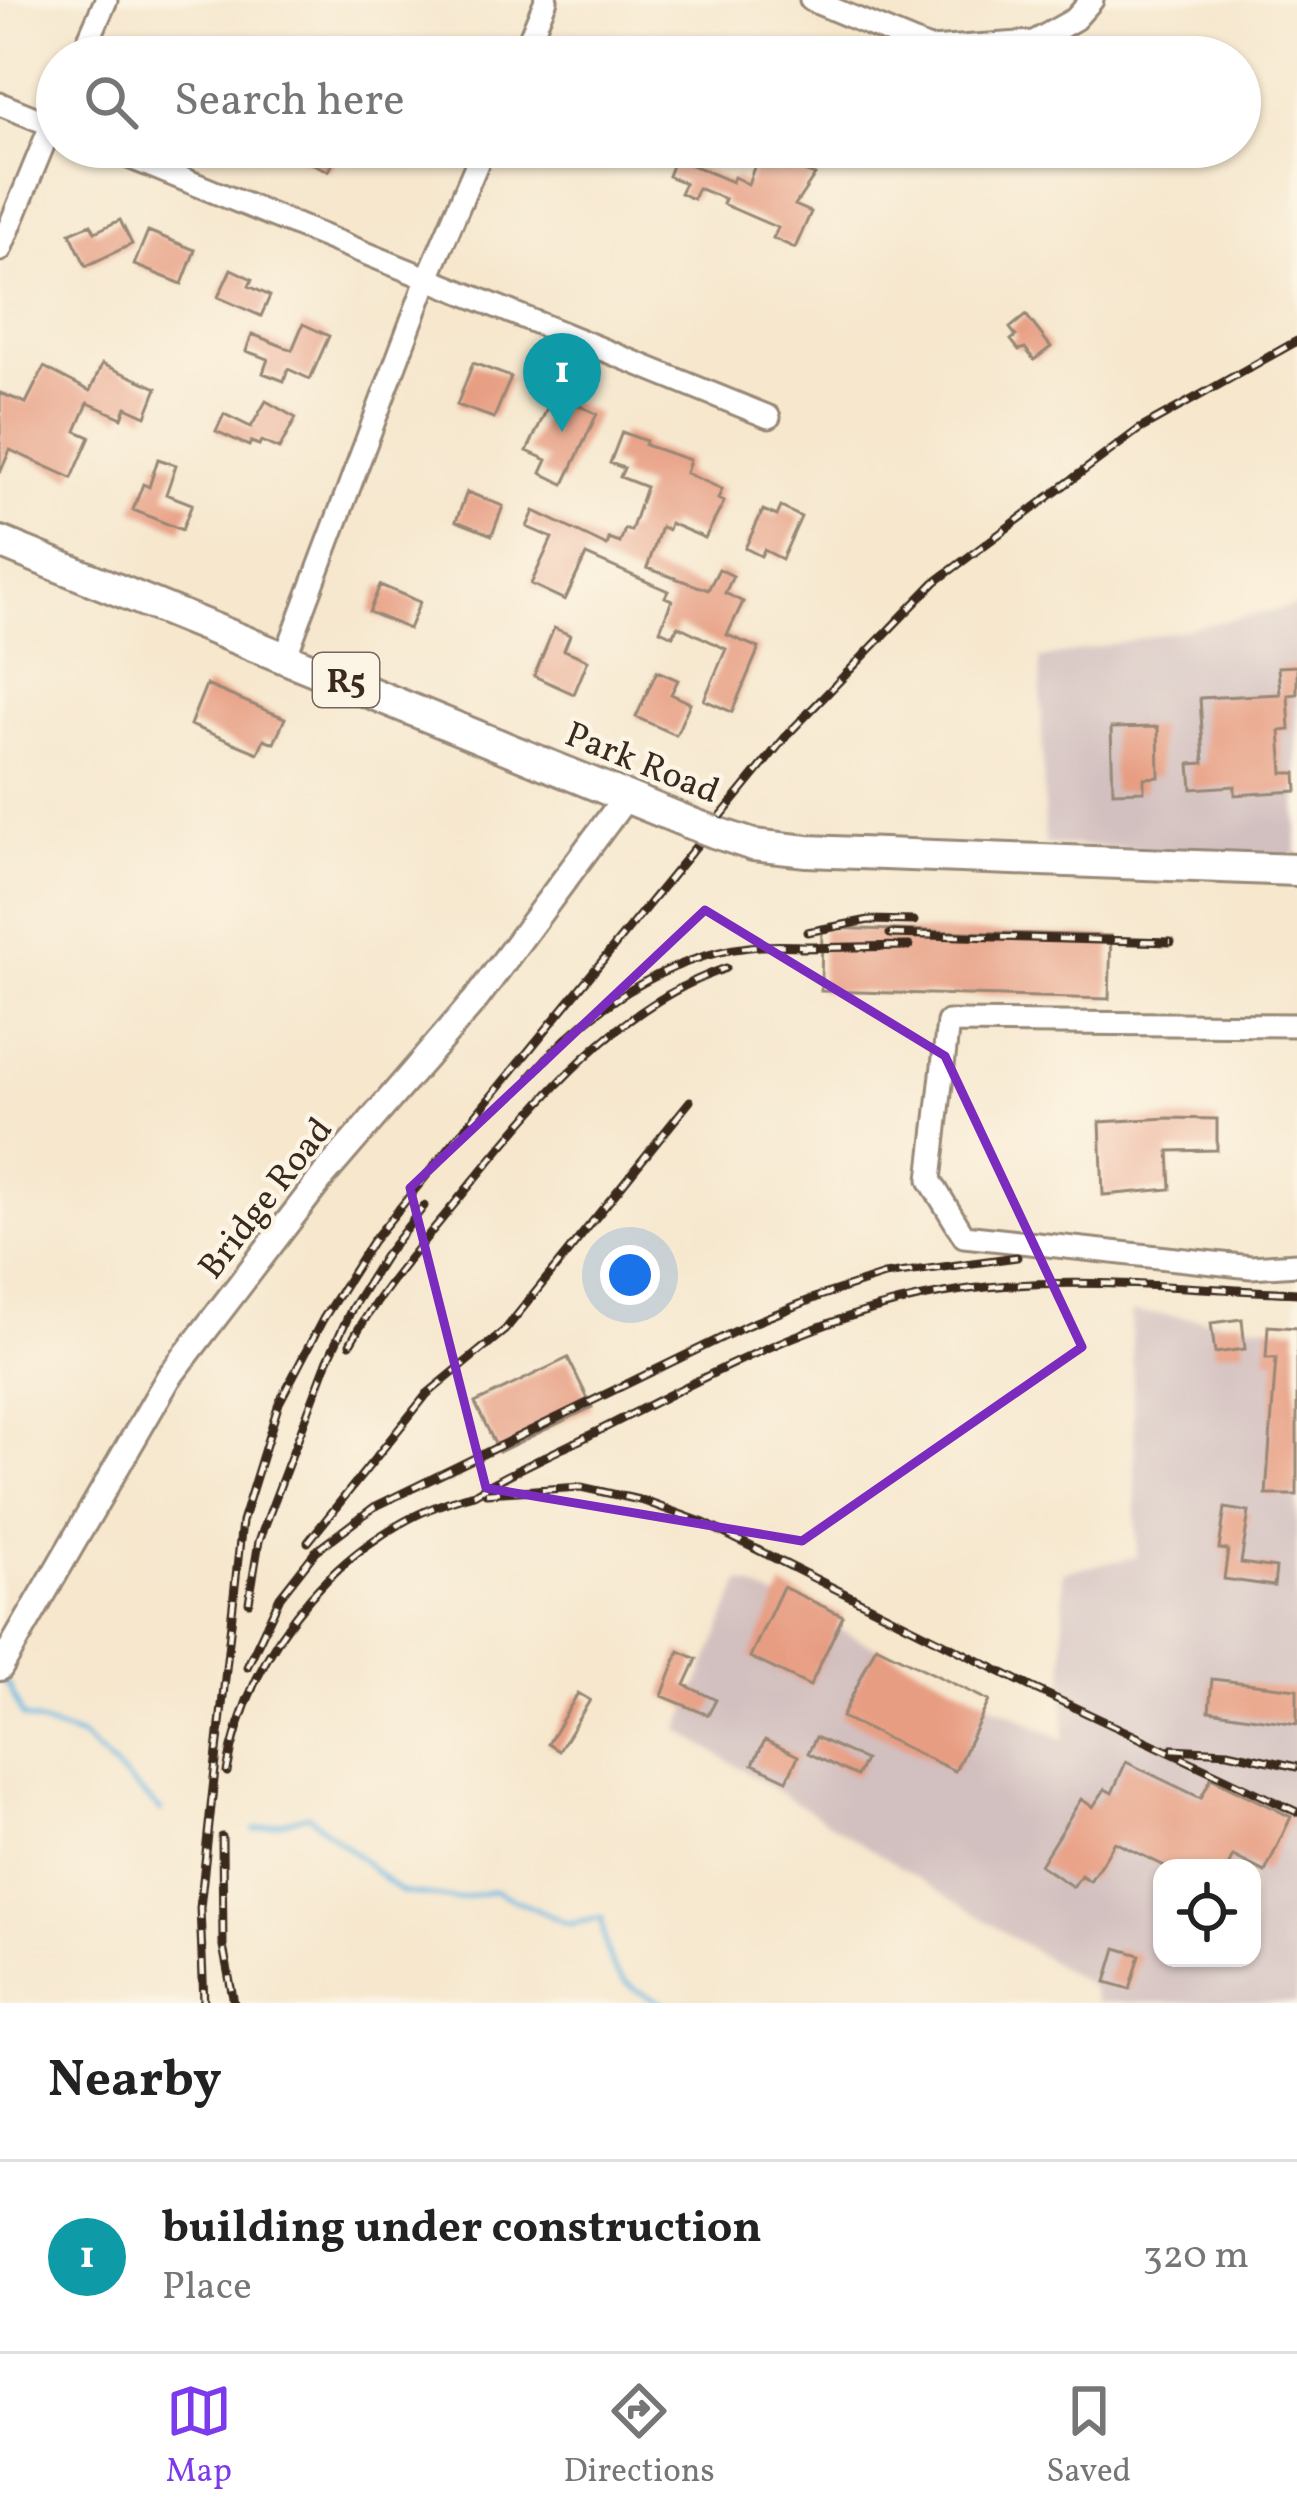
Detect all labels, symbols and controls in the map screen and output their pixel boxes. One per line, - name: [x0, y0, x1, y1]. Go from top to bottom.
- search box: [36, 36, 1261, 168]
- icon: search: [78, 69, 144, 135]
- text: Search here: [174, 71, 405, 134]
- pin: 1: [523, 333, 601, 432]
- road number: R5: [313, 653, 379, 707]
- street label: Park Road: [557, 711, 726, 818]
- street label: Bridge Road: [188, 1108, 346, 1291]
- your location: [600, 1245, 660, 1305]
- map controls: [1153, 1859, 1261, 1967]
- button: locate: [1153, 1859, 1261, 1967]
- text: Nearby: [48, 2046, 222, 2117]
- text: building under construction: [162, 2198, 762, 2261]
- text: 1: [79, 2230, 95, 2284]
- text: 320 m: [1143, 2230, 1249, 2284]
- text: Place: [162, 2261, 252, 2315]
- tab: Map: [166, 2378, 232, 2496]
- tab: Directions: [563, 2378, 715, 2496]
- tab: Saved: [1046, 2378, 1131, 2496]

